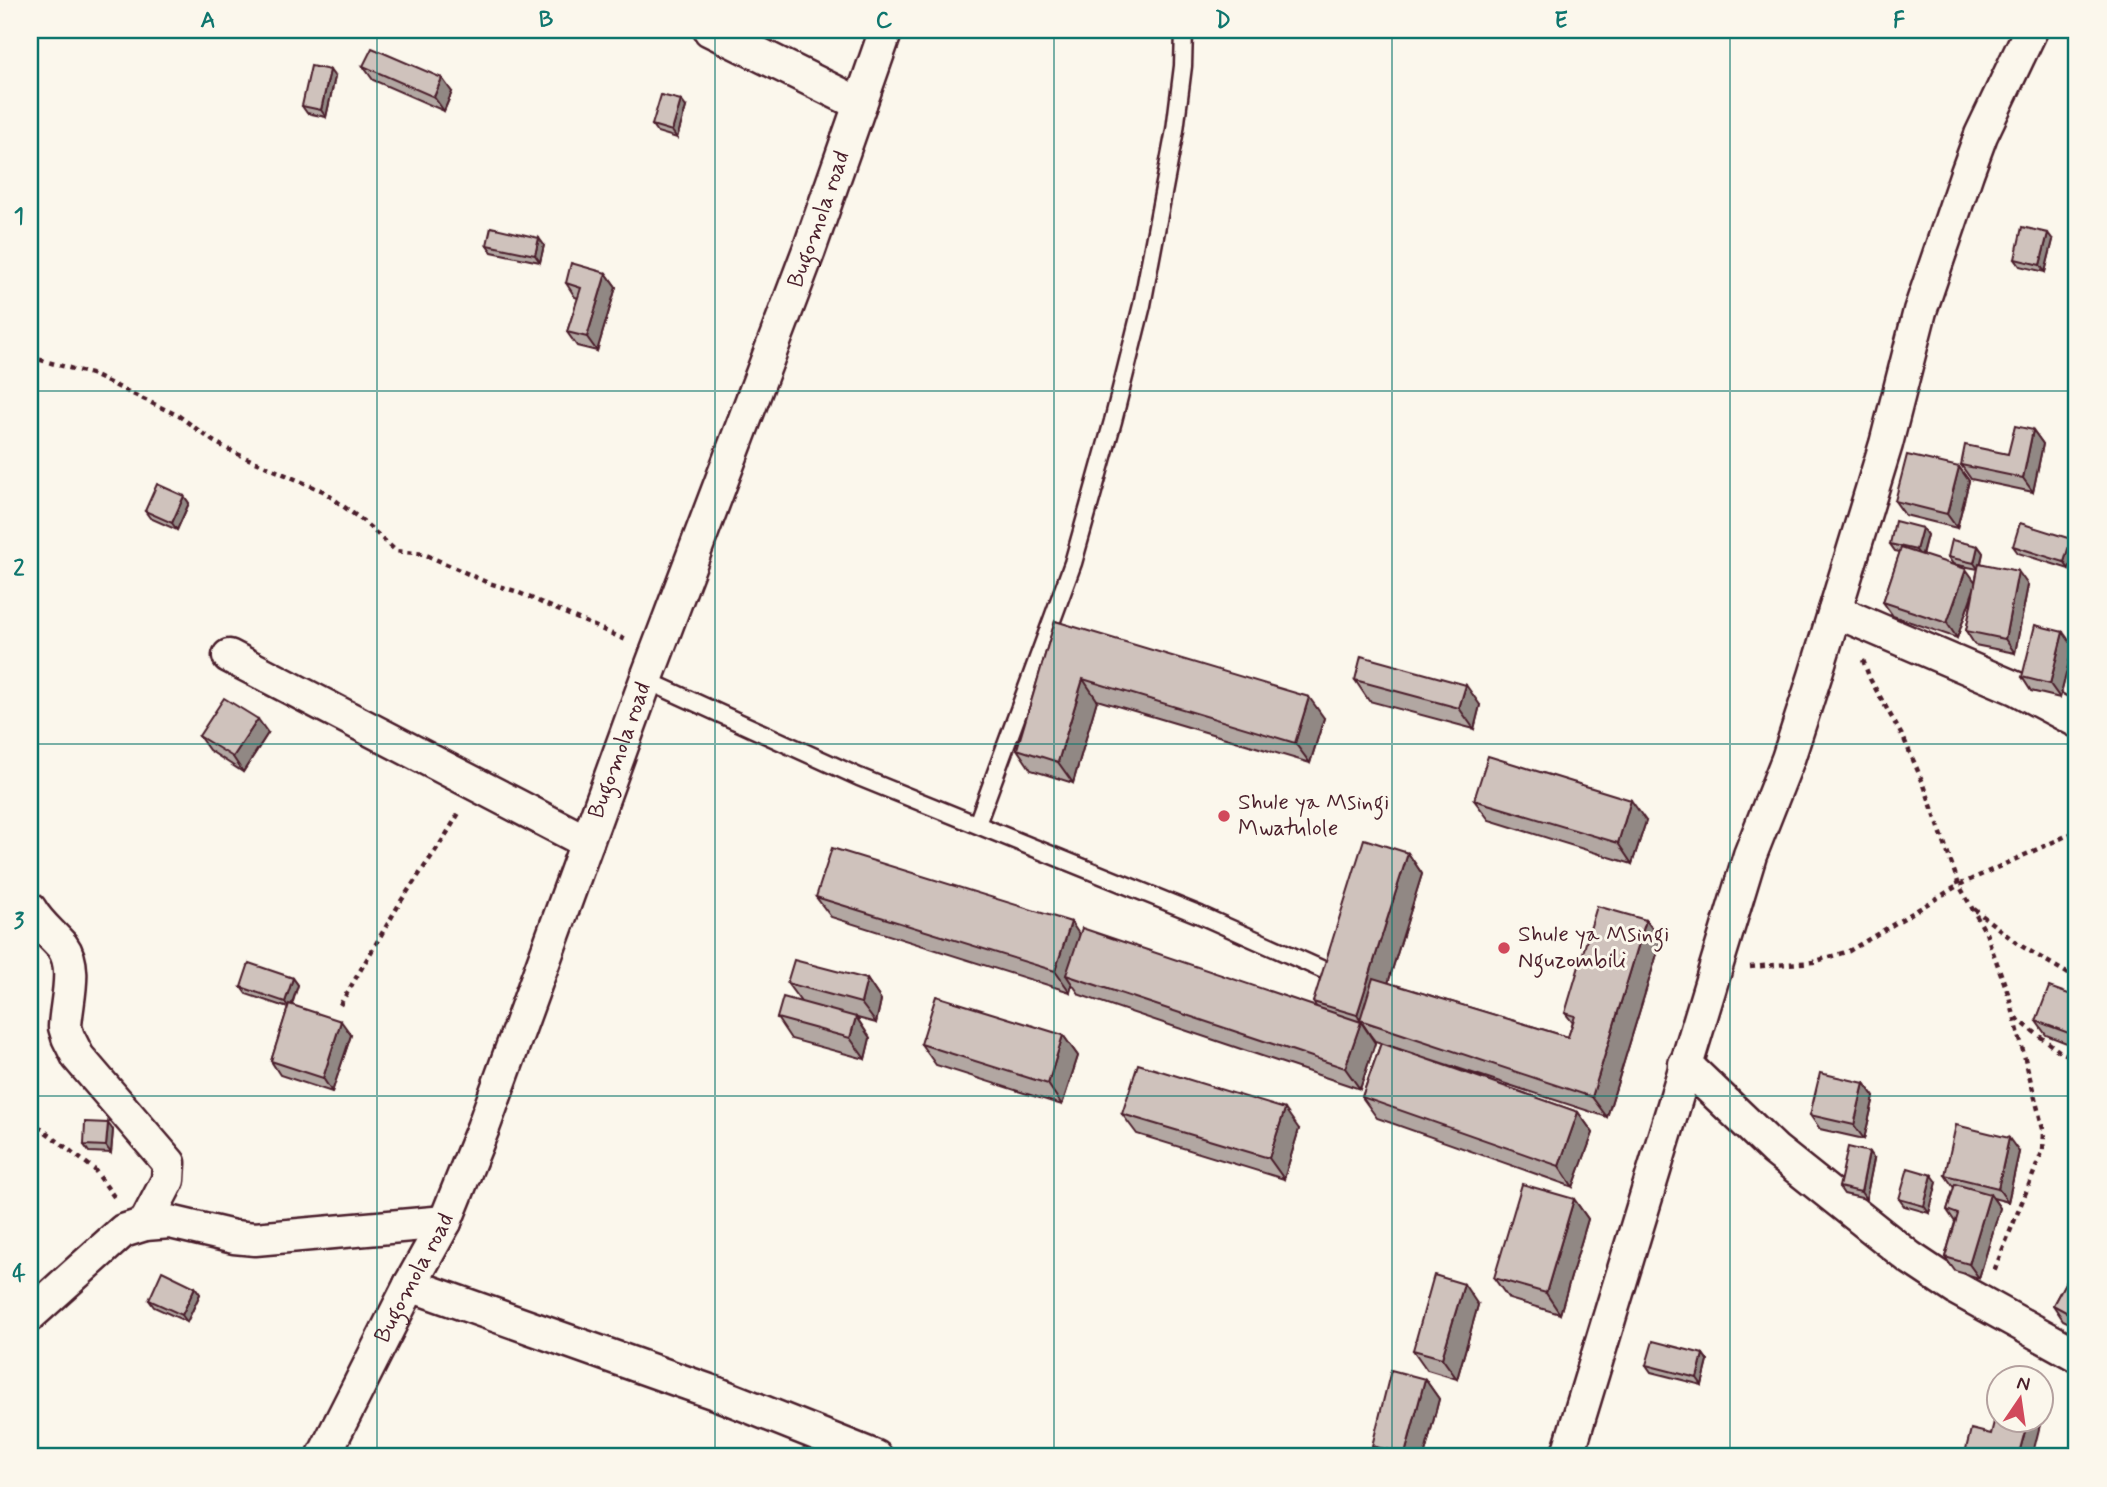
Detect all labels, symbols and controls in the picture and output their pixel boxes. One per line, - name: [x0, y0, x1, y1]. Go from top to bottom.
- text: A: [200, 6, 216, 36]
- text: B: [539, 6, 554, 36]
- text: C: [876, 6, 893, 36]
- text: D: [1215, 6, 1231, 36]
- text: E: [1554, 6, 1568, 36]
- text: F: [1893, 6, 1905, 36]
- street label: Bugomola road: [781, 147, 857, 292]
- text: 1: [14, 202, 24, 232]
- text: 2: [13, 554, 25, 584]
- street label: Bugomola road: [582, 678, 659, 823]
- place label: Shule ya Msingi Mwatulole: [1238, 788, 1389, 844]
- marker: Shule ya Msingi Mwatulole: [1216, 808, 1232, 824]
- text: 3: [14, 907, 25, 937]
- place label: Shule ya Msingi Nguzombili: [1518, 920, 1669, 978]
- marker: Shule ya Msingi Nguzombili: [1496, 940, 1512, 956]
- street label: Bugomola road: [368, 1209, 462, 1348]
- text: 4: [12, 1259, 26, 1289]
- north arrow: [1984, 1364, 2054, 1434]
- text: N: [2015, 1370, 2032, 1398]

